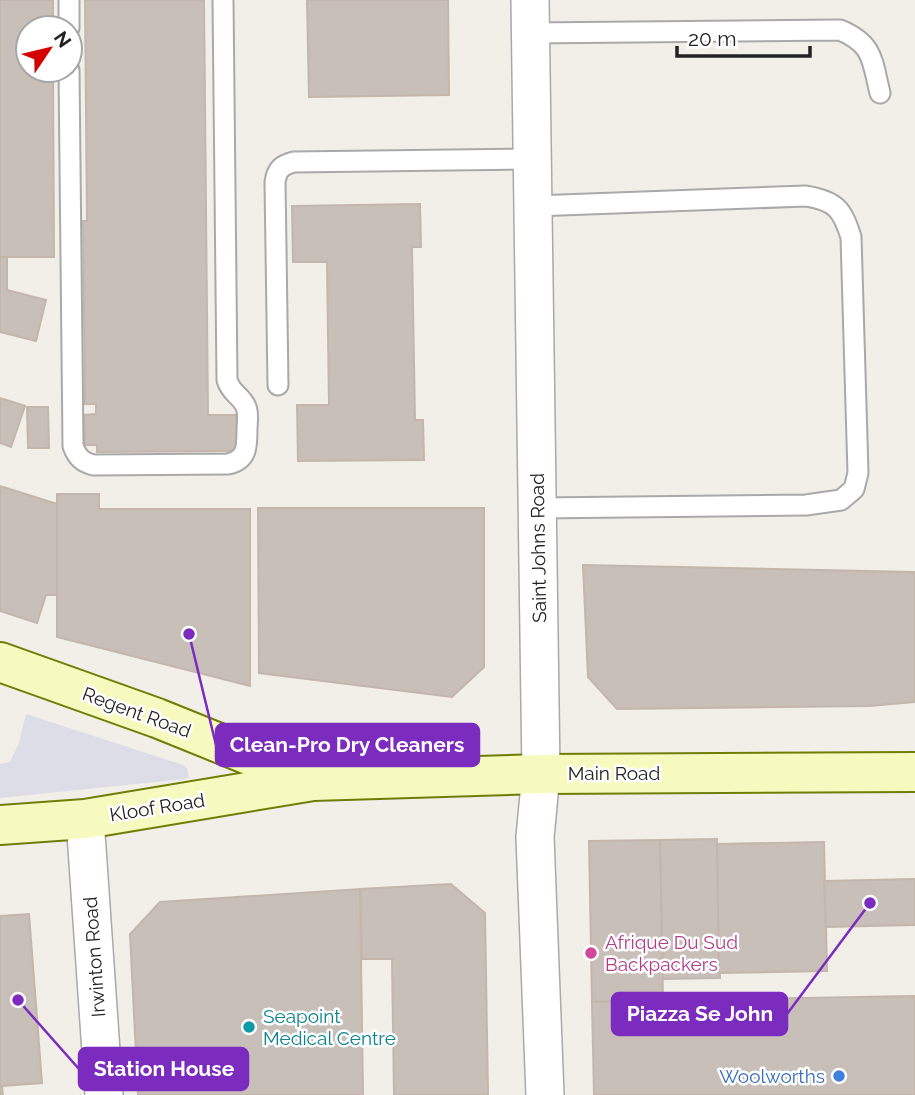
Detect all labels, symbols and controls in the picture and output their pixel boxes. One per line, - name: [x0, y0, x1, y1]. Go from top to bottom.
- north arrow: [14, 14, 84, 84]
- scale bar: [677, 14, 810, 58]
- text: 20 m: [688, 26, 736, 51]
- text: N: [50, 27, 76, 51]
- street label: Saint Johns Road: [526, 473, 550, 623]
- street label: Regent Road: [80, 682, 194, 742]
- callout: Clean-Pro Dry Cleaners: [216, 724, 479, 766]
- text: Clean-Pro Dry Cleaners: [230, 732, 464, 757]
- street label: Main Road: [568, 762, 660, 784]
- street label: Kloof Road: [108, 789, 206, 825]
- street label: Irwinton Road: [79, 896, 109, 1018]
- place label: Afrique Du Sud Backpackers: [605, 931, 738, 975]
- marker: Afrique Du Sud Backpackers: [583, 945, 599, 961]
- callout: Piazza Se John: [612, 993, 787, 1035]
- text: Piazza Se John: [627, 1001, 773, 1026]
- place label: Seapoint Medical Centre: [263, 1005, 396, 1049]
- marker: Seapoint Medical Centre: [241, 1019, 257, 1035]
- callout: Station House: [79, 1048, 248, 1090]
- text: Station House: [94, 1056, 235, 1081]
- place label: Woolworths: [719, 1065, 825, 1087]
- marker: Woolworths: [831, 1068, 847, 1084]

